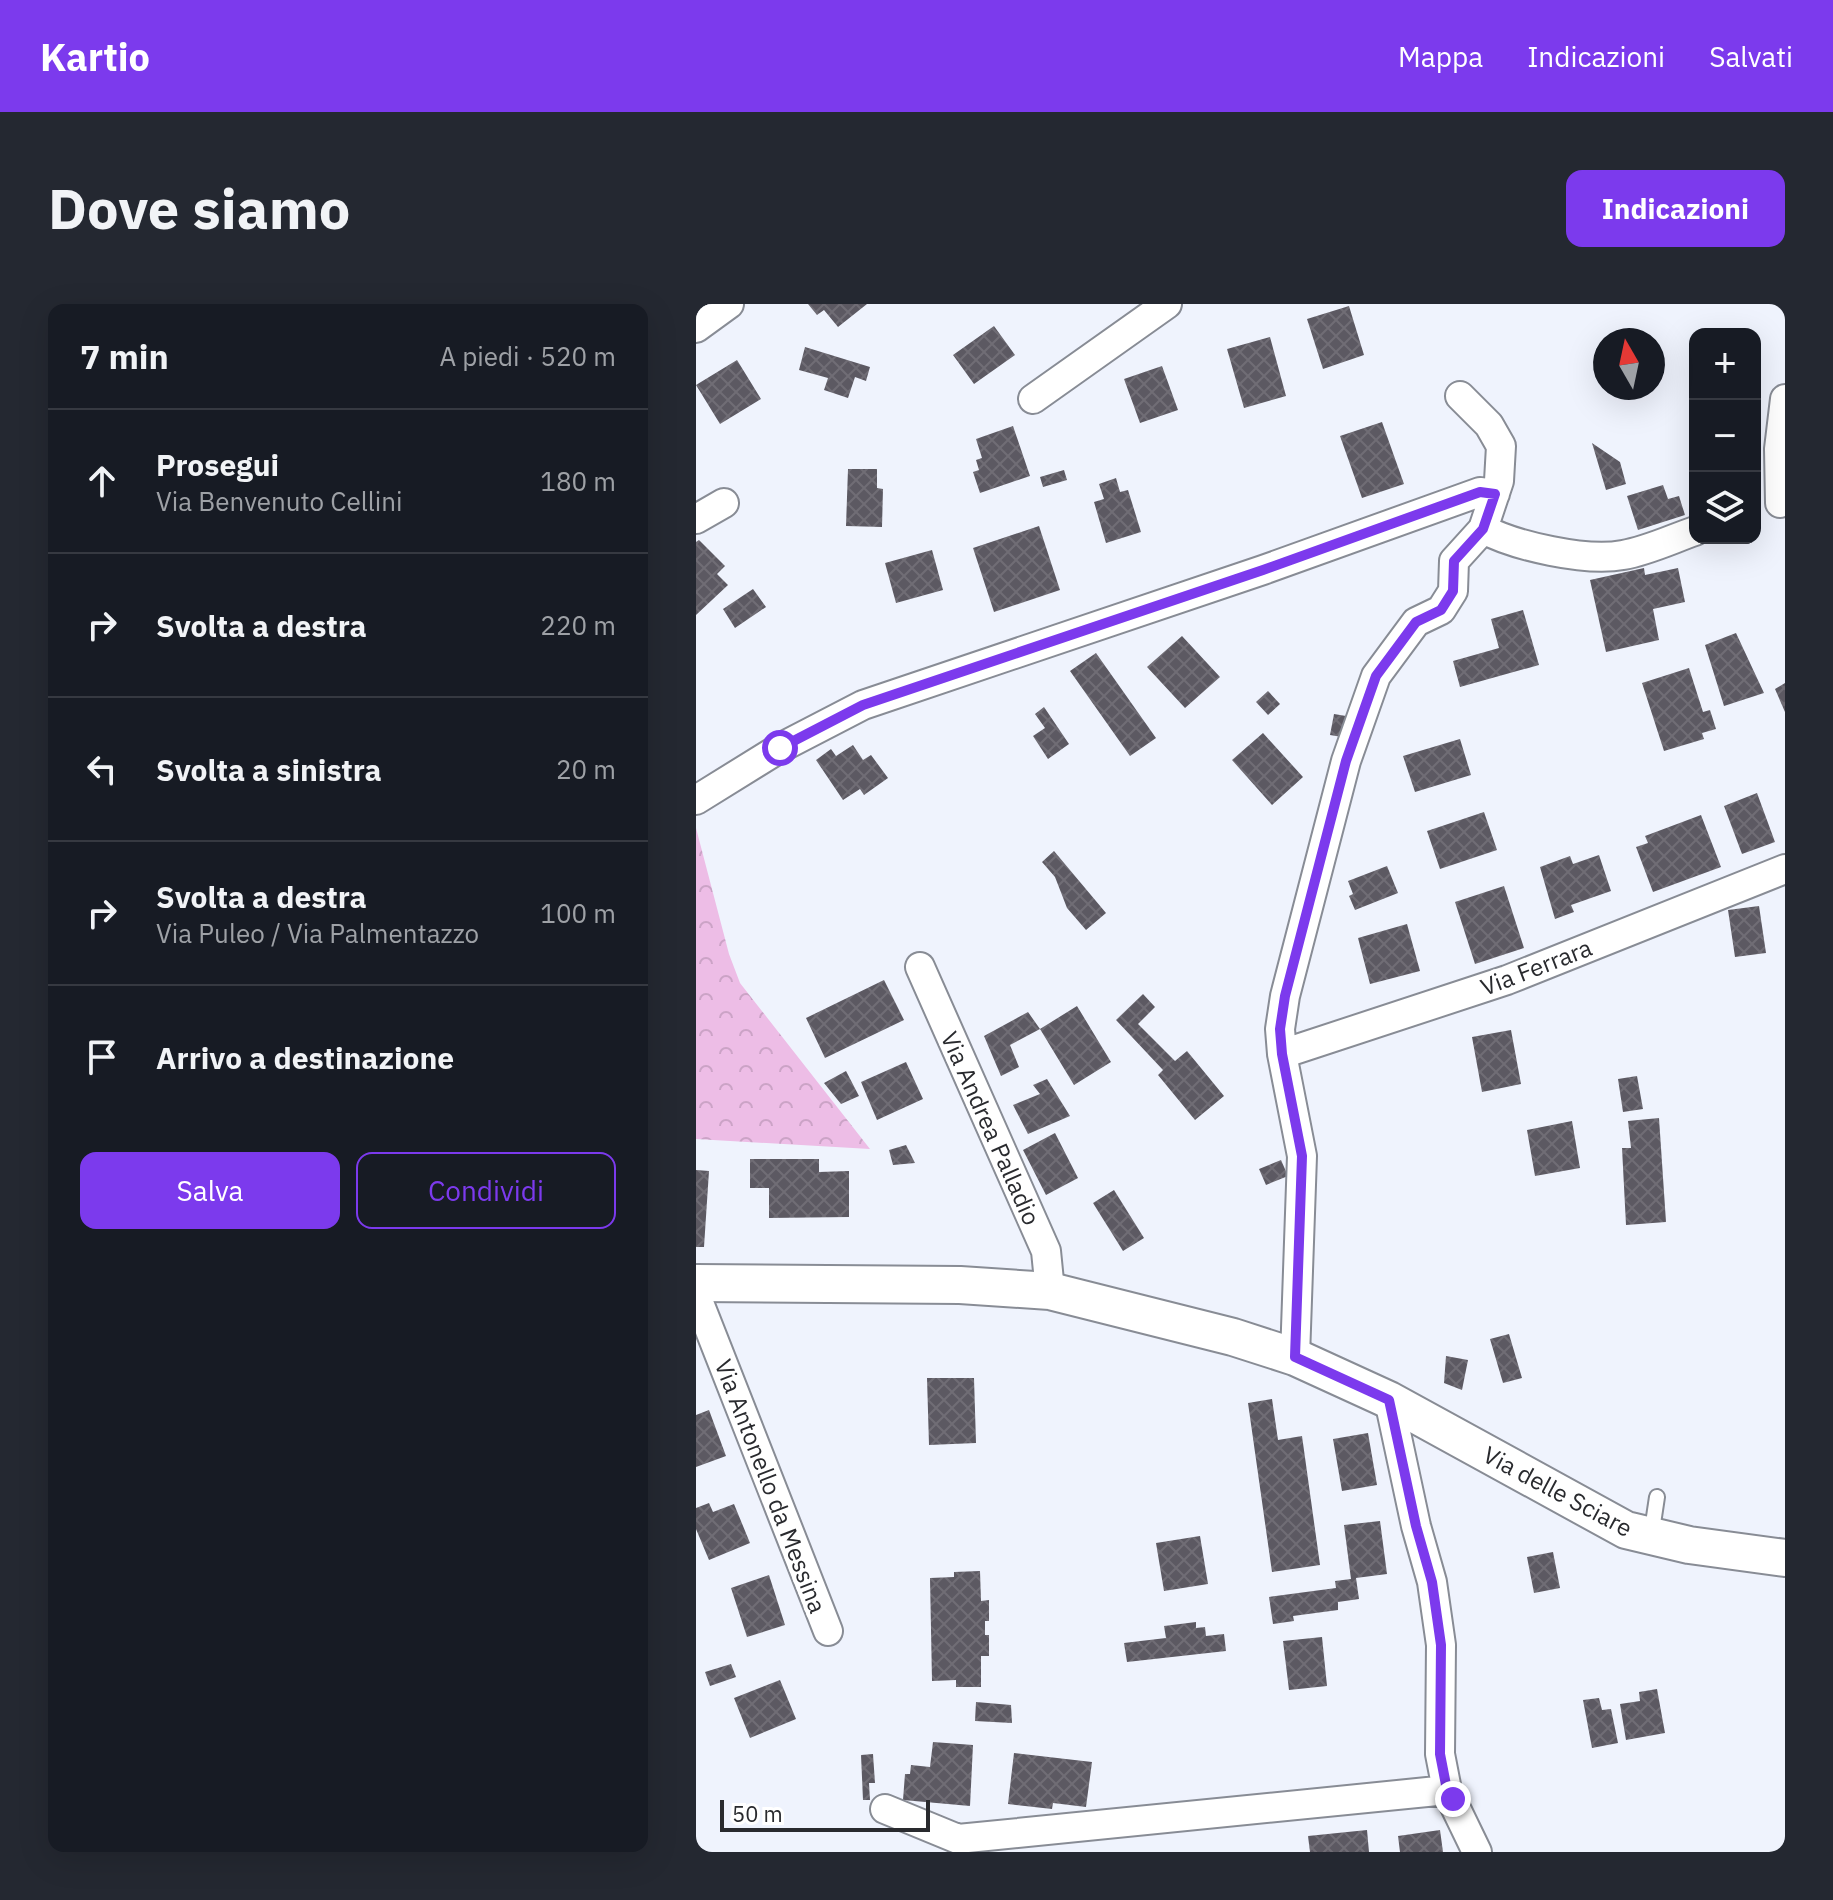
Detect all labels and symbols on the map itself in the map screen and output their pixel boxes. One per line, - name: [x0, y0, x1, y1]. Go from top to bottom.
- north arrow: [1593, 328, 1665, 400]
- route start: [762, 730, 798, 766]
- street label: Via Ferrara: [1476, 931, 1596, 1003]
- street label: Via Andrea Palladio: [934, 1026, 1048, 1230]
- street label: Via Antonello da Messina: [708, 1354, 834, 1618]
- street label: Via delle Sciare: [1478, 1438, 1638, 1544]
- route end: [1435, 1781, 1471, 1817]
- scale bar: [720, 1796, 930, 1832]

